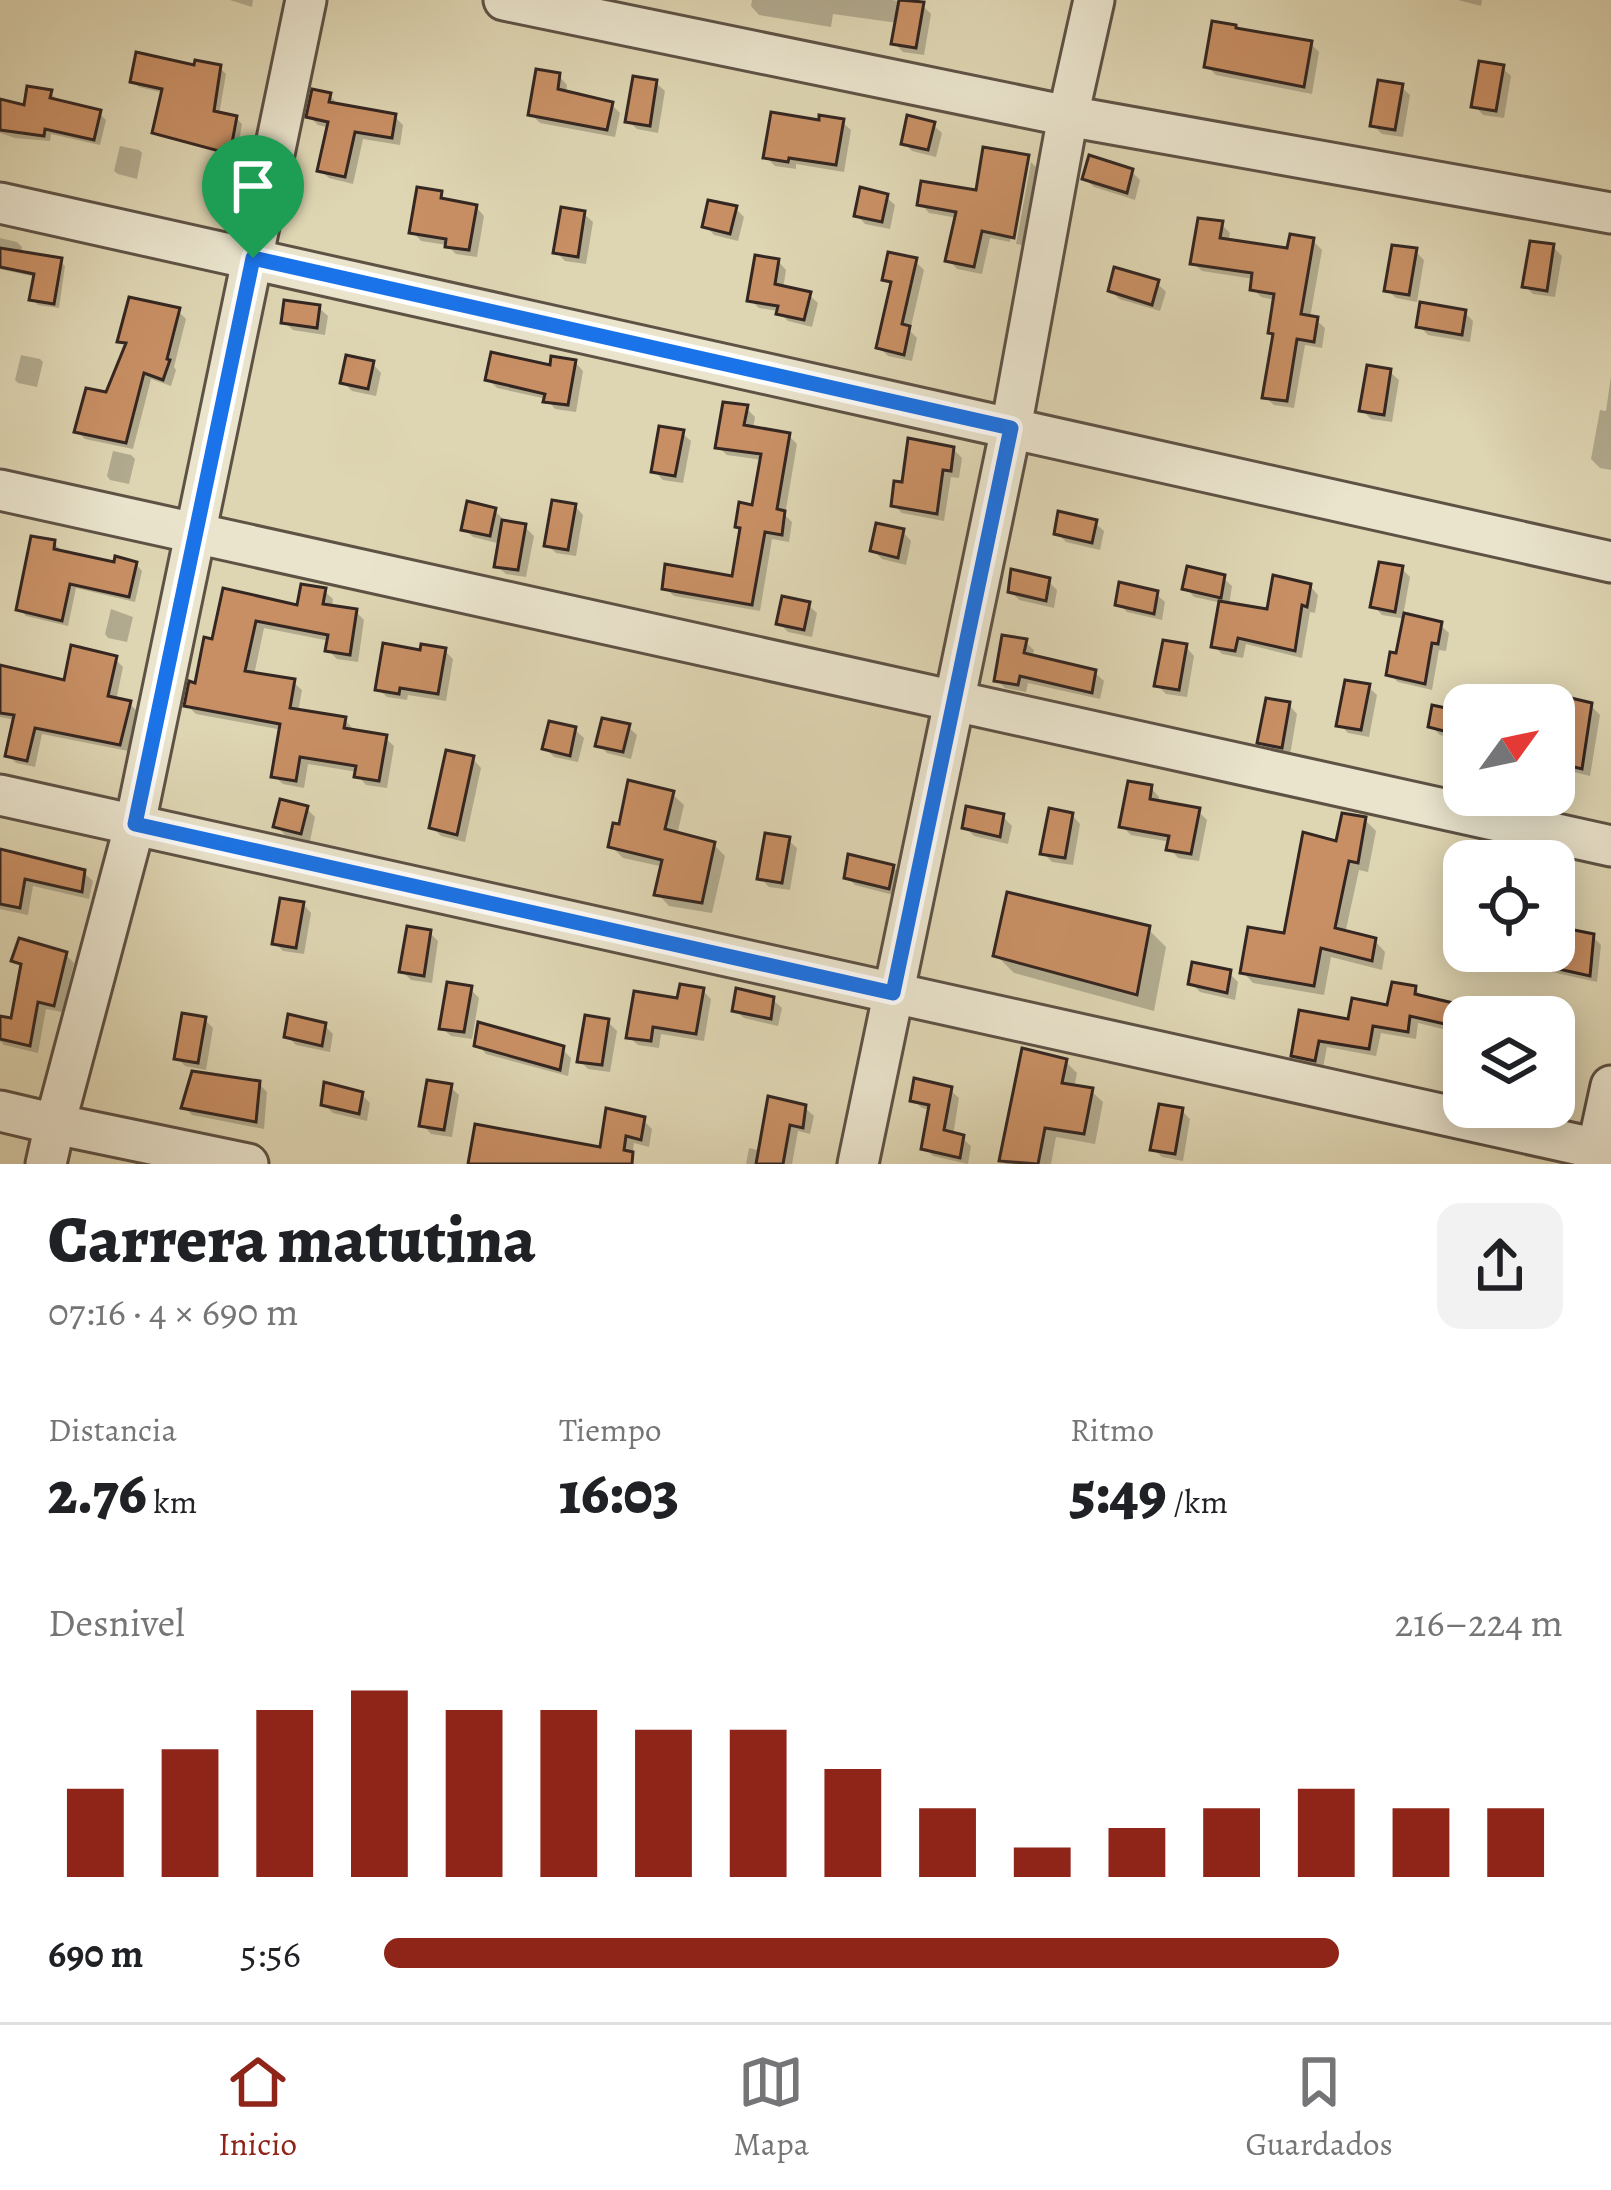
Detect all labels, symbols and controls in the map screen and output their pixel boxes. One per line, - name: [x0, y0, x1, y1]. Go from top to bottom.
- pin: [202, 135, 304, 258]
- icon: arrive: [220, 153, 286, 219]
- north arrow: [1443, 684, 1575, 816]
- map controls: [1443, 684, 1575, 1128]
- button: locate: [1443, 840, 1575, 972]
- button: layers: [1443, 996, 1575, 1128]
- text: Carrera matutina: [48, 1195, 536, 1285]
- button: share: [1437, 1203, 1563, 1329]
- text: 07:16 · 4 × 690 m: [48, 1285, 299, 1338]
- text: Distancia: [48, 1407, 177, 1452]
- text: Tiempo: [559, 1407, 661, 1452]
- text: Ritmo: [1070, 1407, 1154, 1452]
- text: 2.76: [48, 1452, 147, 1534]
- text: 16:03: [559, 1452, 679, 1534]
- text: 5:49: [1070, 1452, 1167, 1534]
- text: km: [147, 1479, 197, 1524]
- text: /km: [1167, 1479, 1228, 1524]
- text: Desnivel: [48, 1596, 185, 1649]
- text: 216–224 m: [1395, 1596, 1563, 1649]
- text: 690 m: [48, 1927, 143, 1980]
- text: 5:56: [240, 1927, 301, 1980]
- tab: Inicio: [218, 2049, 297, 2166]
- tab: Mapa: [733, 2049, 809, 2166]
- tab: Guardados: [1245, 2049, 1393, 2166]

